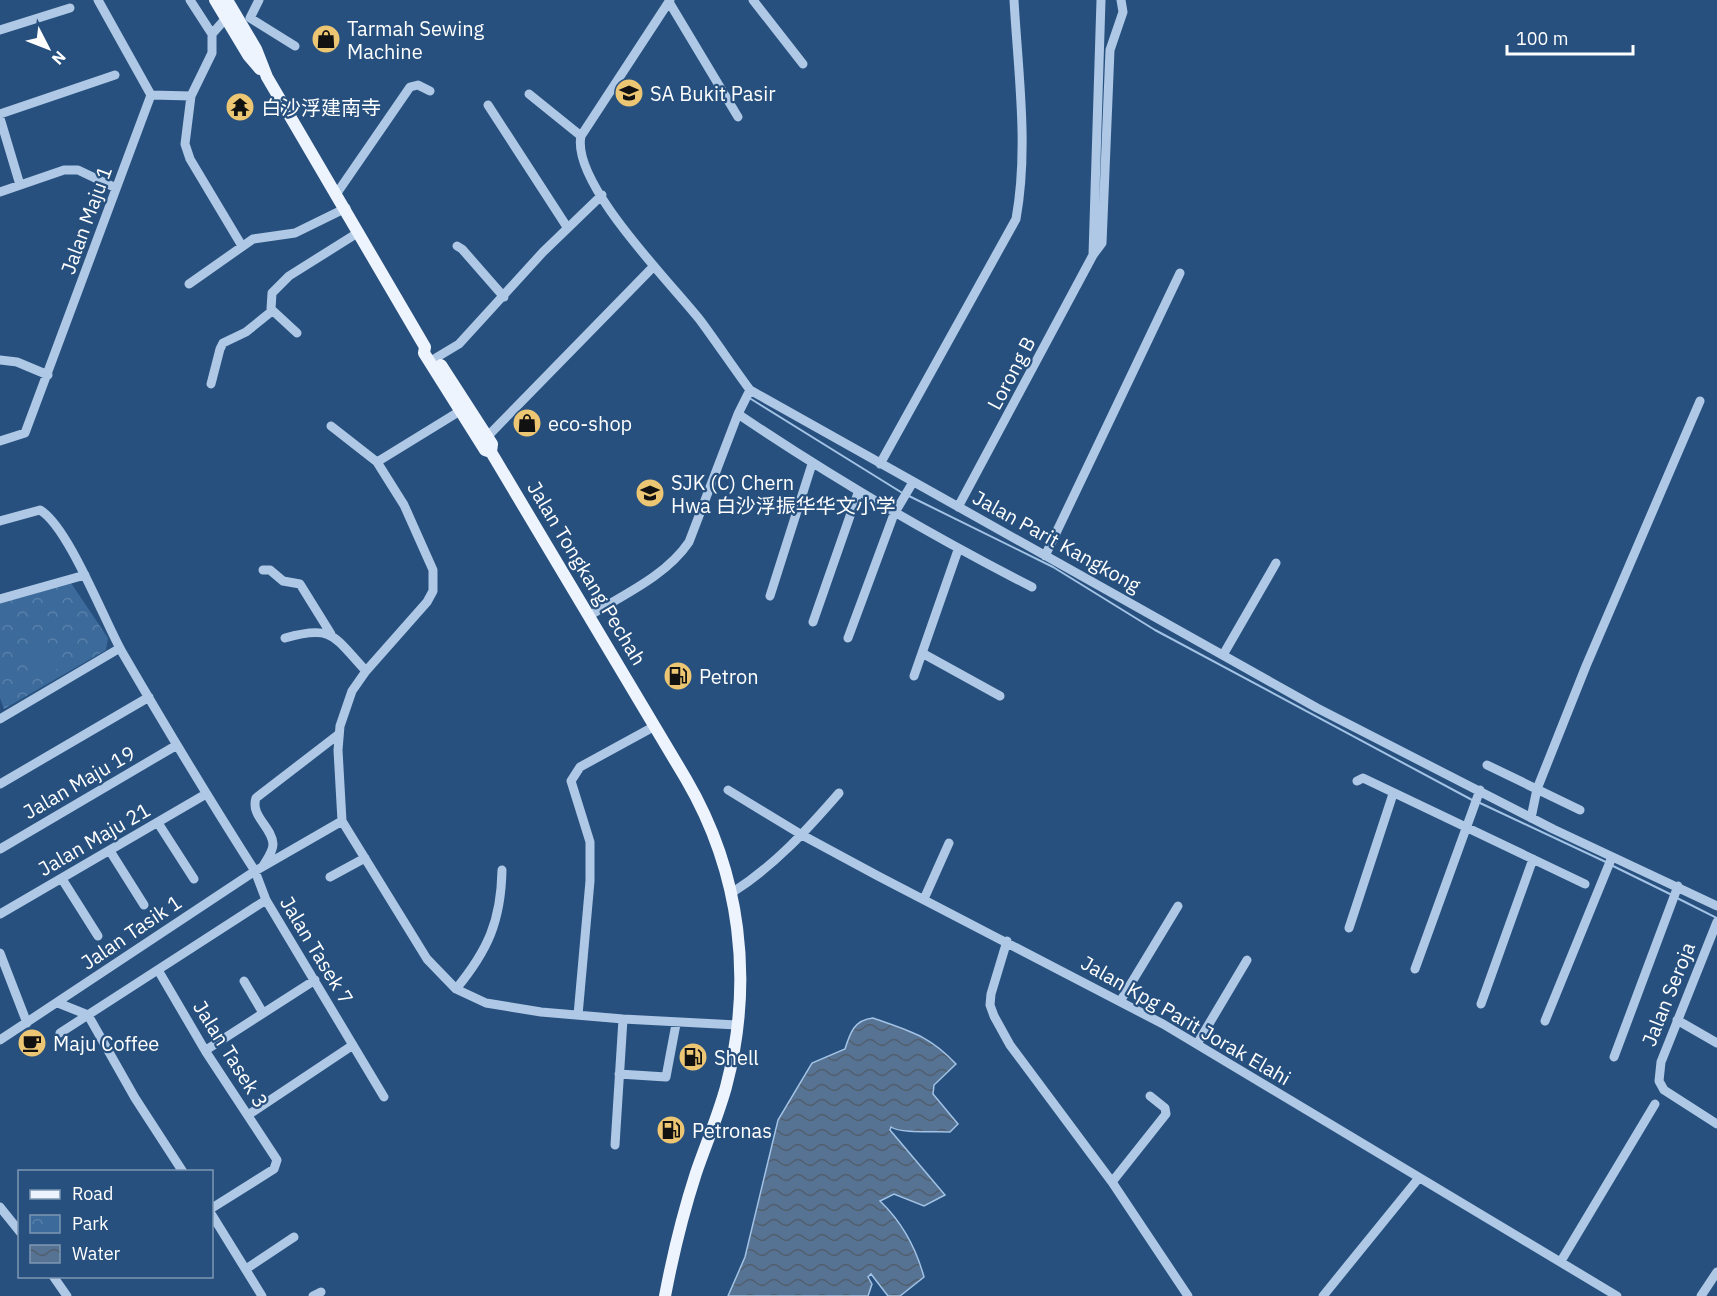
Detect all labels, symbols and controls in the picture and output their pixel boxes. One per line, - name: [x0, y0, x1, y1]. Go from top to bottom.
- place label: Tarmah Sewing Machine: [347, 15, 484, 65]
- north arrow: [18, 18, 78, 78]
- scale bar: [1507, 18, 1633, 56]
- shop icon: Tarmah Sewing Machine: [310, 23, 342, 55]
- text: 100 m: [1516, 27, 1568, 50]
- text: N: [48, 47, 70, 69]
- school or university icon: SA Bukit Pasir: [613, 77, 645, 109]
- place label: SA Bukit Pasir: [650, 80, 776, 107]
- temple icon: 白沙浮建南寺: [224, 91, 256, 123]
- place label: 白沙浮建南寺: [261, 94, 381, 121]
- street label: Jalan Maju 1: [54, 162, 118, 278]
- street label: Lorong B: [980, 332, 1042, 414]
- shop icon: eco-shop: [511, 407, 543, 439]
- place label: eco-shop: [548, 410, 632, 437]
- place label: SJK (C) Chern Hwa 白沙浮振华华文小学: [671, 469, 896, 519]
- street label: Jalan Tongkang Pechah: [521, 476, 653, 670]
- school or university icon: SJK (C) Chern Hwa 白沙浮振华华文小学: [634, 477, 666, 509]
- street label: Jalan Parit Kangkong: [968, 484, 1146, 599]
- fuel station icon: Petron: [662, 660, 694, 692]
- place label: Petron: [699, 663, 759, 690]
- street label: Jalan Maju 19: [18, 739, 140, 825]
- street label: Jalan Maju 21: [33, 796, 155, 882]
- street label: Jalan Tasik 1: [75, 888, 187, 976]
- street label: Jalan Tasek 7: [274, 891, 360, 1009]
- street label: Jalan Seroja: [1635, 938, 1701, 1050]
- street label: Jalan Kpg Parit Jorak Elahi: [1076, 949, 1296, 1091]
- street label: Jalan Tasek 3: [187, 995, 275, 1113]
- cafe icon: Maju Coffee: [16, 1027, 48, 1059]
- place label: Maju Coffee: [53, 1030, 159, 1057]
- fuel station icon: Shell: [677, 1041, 709, 1073]
- place label: Shell: [714, 1044, 759, 1071]
- fuel station icon: Petronas: [655, 1114, 687, 1146]
- place label: Petronas: [692, 1117, 772, 1144]
- legend: [18, 1170, 213, 1278]
- text: Road: [72, 1182, 113, 1205]
- text: Park: [72, 1212, 109, 1235]
- text: Water: [72, 1242, 121, 1265]

